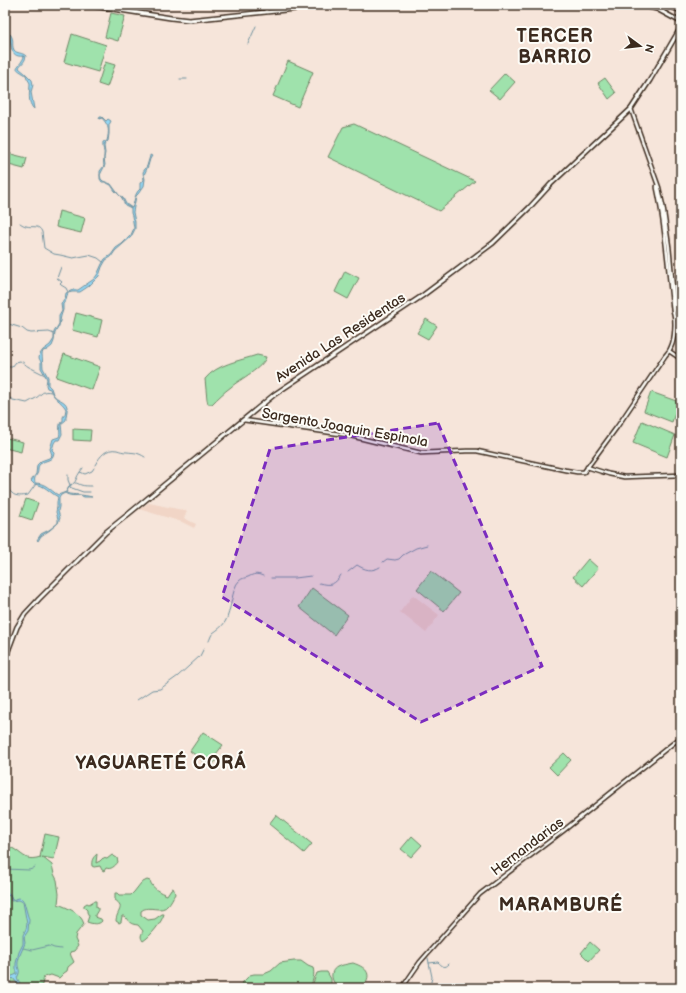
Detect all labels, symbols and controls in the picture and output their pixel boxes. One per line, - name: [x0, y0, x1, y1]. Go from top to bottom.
- district label: TERCER BARRIO: [516, 26, 594, 68]
- north arrow: [620, 26, 660, 66]
- text: N: [642, 43, 657, 54]
- street label: Avenida Las Residentas: [272, 289, 409, 386]
- street label: Sargento Joaquin Espinola: [260, 404, 429, 451]
- district label: YAGUARETÉ CORÁ: [76, 750, 246, 774]
- street label: Hernandarias: [488, 814, 567, 879]
- district label: MARAMBURÉ: [499, 893, 623, 916]

